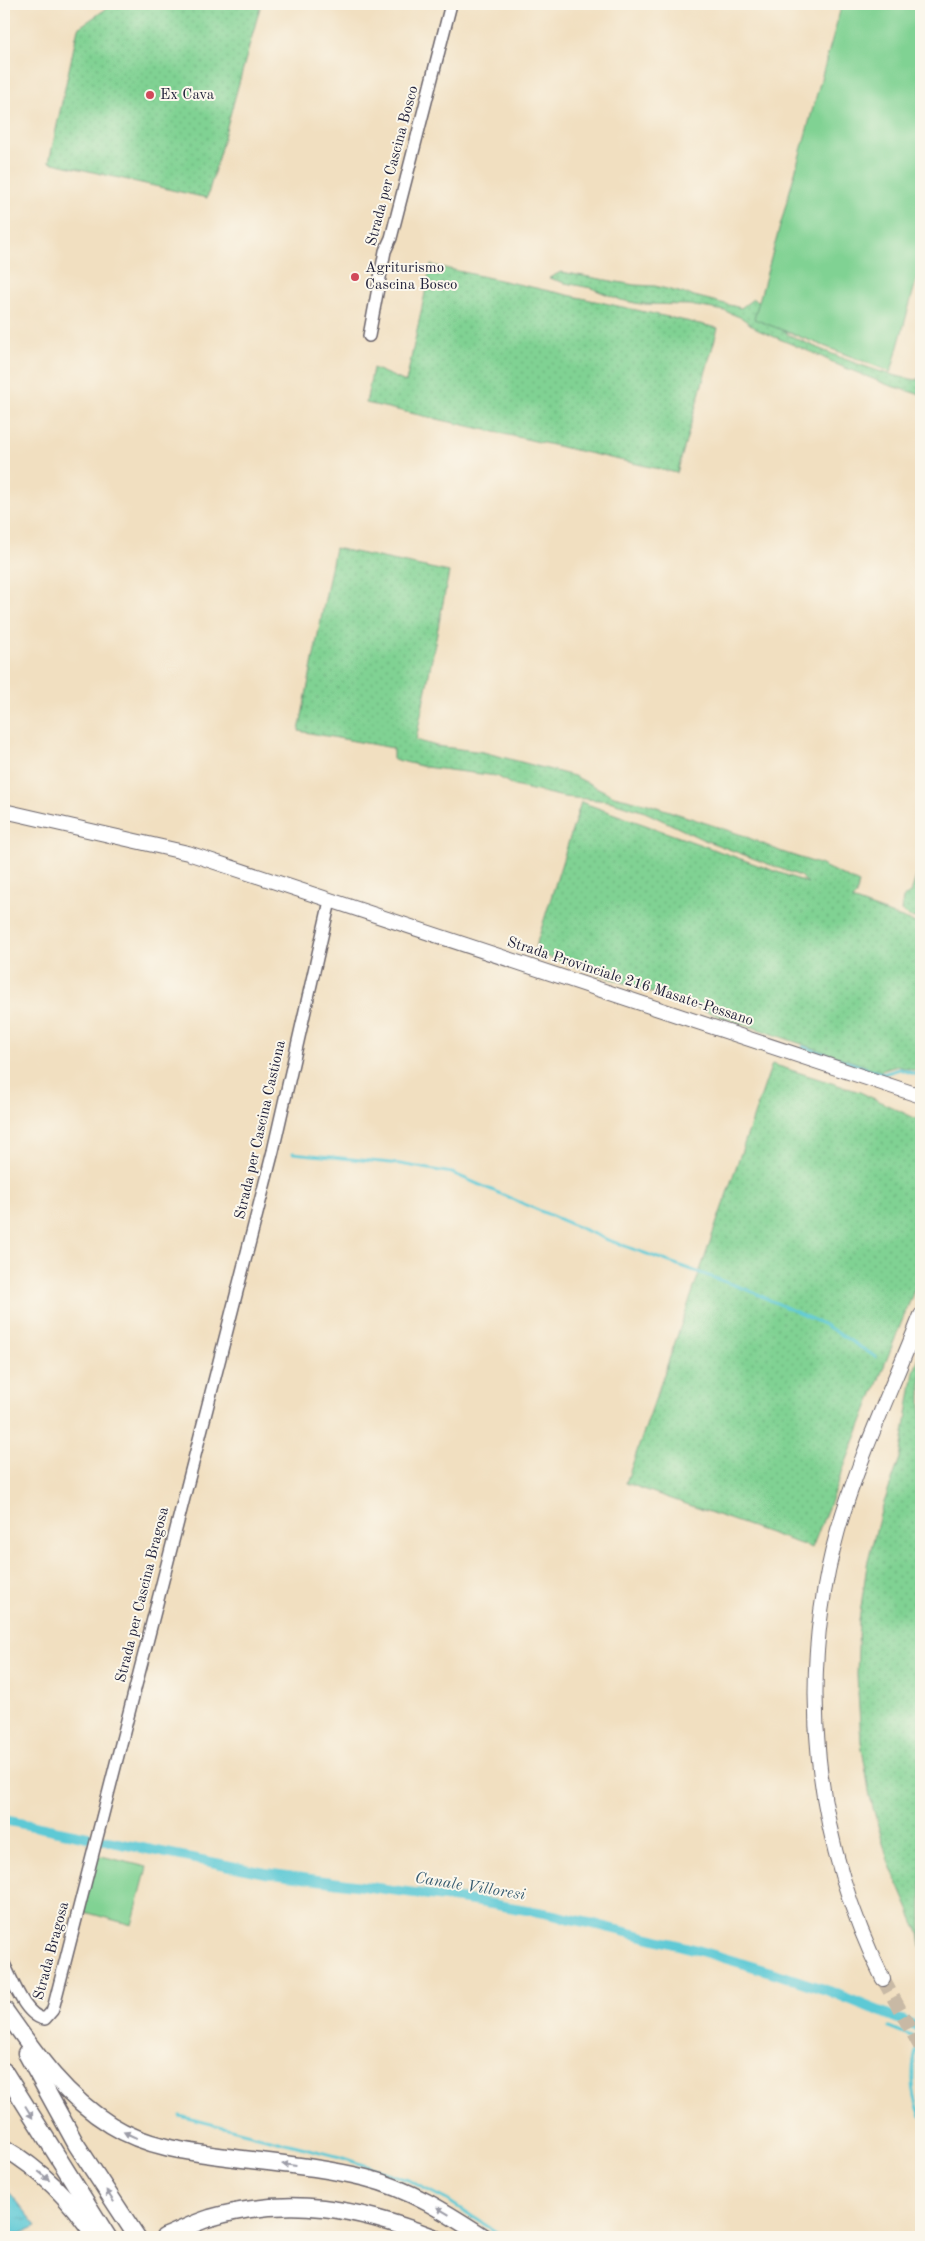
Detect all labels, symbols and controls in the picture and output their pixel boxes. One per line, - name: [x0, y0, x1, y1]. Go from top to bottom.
- street label: Strada per Cascina Bosco: [364, 84, 422, 248]
- place label: Ex Cava: [160, 88, 215, 103]
- marker: Ex Cava: [144, 89, 156, 101]
- place label: Agriturismo Cascina Bosco: [365, 261, 458, 293]
- marker: Agriturismo Cascina Bosco: [349, 271, 361, 283]
- street label: Strada Provinciale 216 Masate-Pessano: [505, 935, 755, 1029]
- street label: Strada per Cascina Castiona: [233, 1039, 289, 1221]
- street label: Strada per Cascina Bragosa: [114, 1505, 172, 1684]
- water label: Canale Villoresi: [414, 1870, 527, 1904]
- street label: Strada Bragosa: [32, 1900, 72, 2002]
- one-way arrow: [25, 2106, 34, 2119]
- one-way arrow: [123, 2131, 137, 2139]
- one-way arrow: [280, 2161, 296, 2169]
- one-way arrow: [37, 2170, 50, 2181]
- one-way arrow: [105, 2190, 115, 2203]
- one-way arrow: [436, 2206, 450, 2216]

